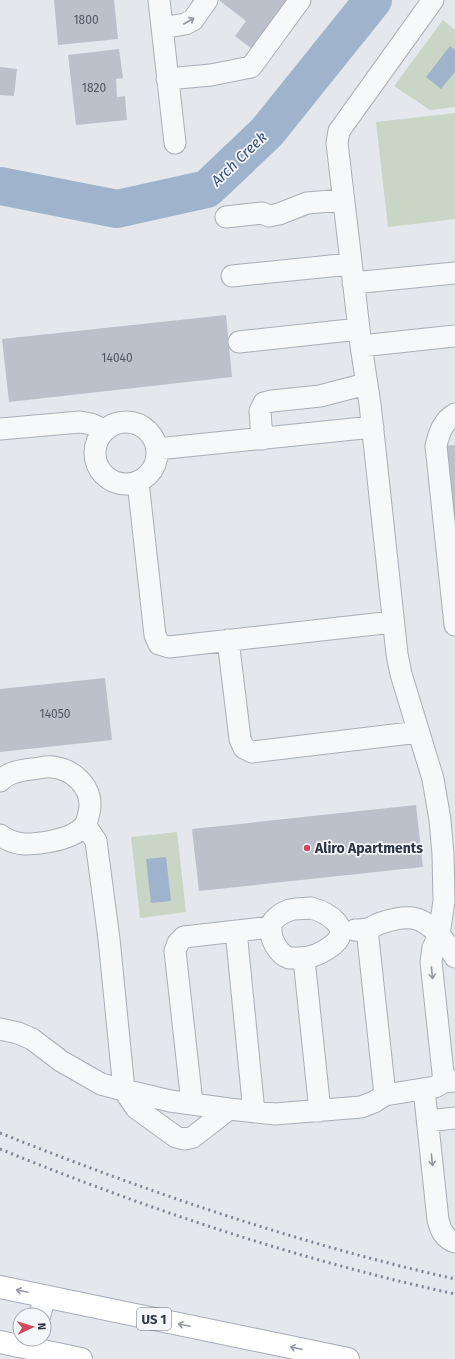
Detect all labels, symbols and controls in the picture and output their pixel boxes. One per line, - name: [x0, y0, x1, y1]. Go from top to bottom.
- house number: 1800: [73, 13, 99, 27]
- one-way arrow: [183, 16, 194, 25]
- house number: 1820: [82, 81, 106, 95]
- water label: Arch Creek: [207, 128, 271, 191]
- house number: 14040: [101, 351, 133, 365]
- house number: 14050: [40, 707, 71, 721]
- place label: Aliro Apartments: [314, 840, 423, 857]
- marker: Aliro Apartments: [302, 843, 312, 853]
- one-way arrow: [429, 966, 436, 979]
- one-way arrow: [428, 1153, 436, 1166]
- one-way arrow: [16, 1287, 29, 1295]
- north arrow: [12, 1307, 52, 1347]
- road number: US 1: [137, 1308, 171, 1330]
- one-way arrow: [178, 1321, 191, 1329]
- text: N: [35, 1322, 48, 1330]
- one-way arrow: [290, 1344, 303, 1352]

